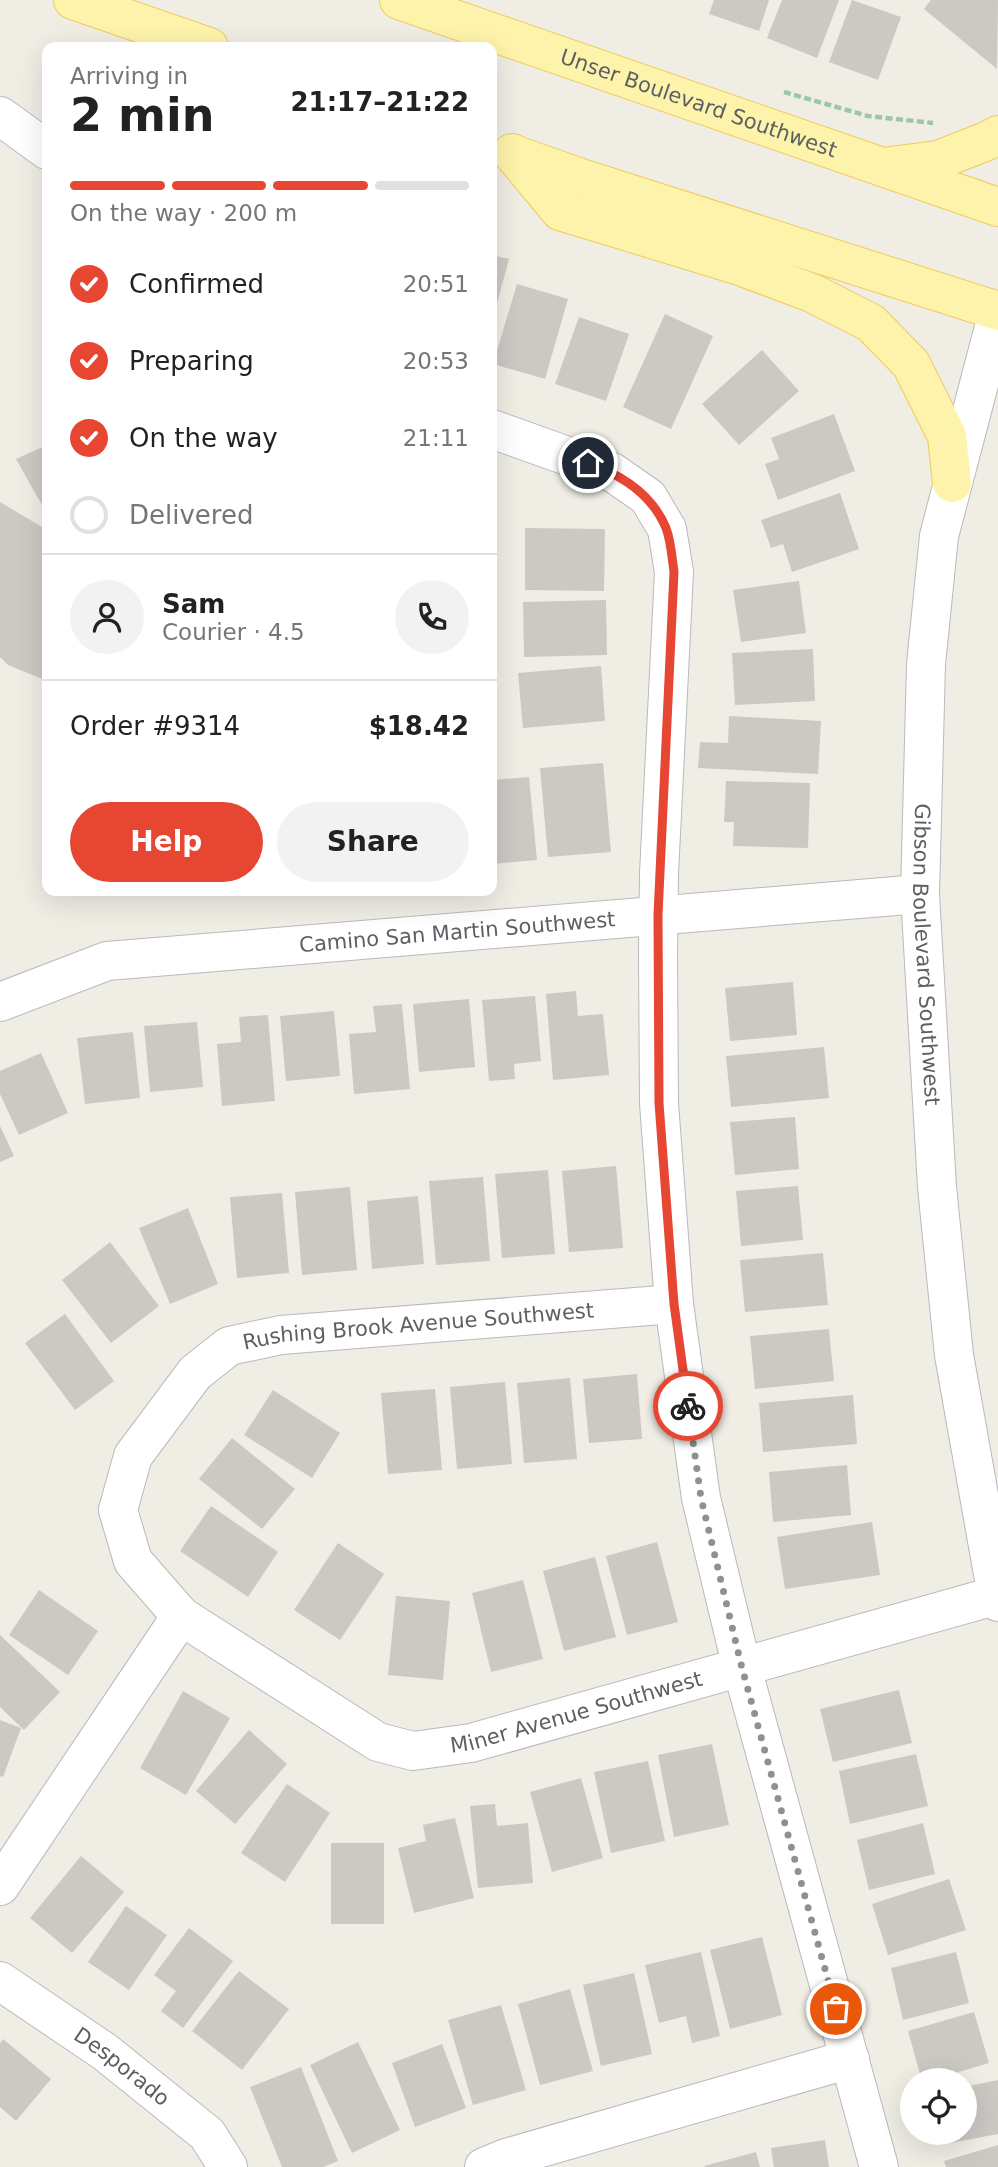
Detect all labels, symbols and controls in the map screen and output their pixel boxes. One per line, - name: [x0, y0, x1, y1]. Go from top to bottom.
- street label: Unser Boulevard Southwest: [557, 45, 840, 162]
- text: Arriving in: [70, 63, 188, 89]
- text: 21:17–21:22: [290, 87, 469, 117]
- text: 2 min: [70, 88, 214, 142]
- text: On the way · 200 m: [70, 200, 297, 226]
- icon: check: [70, 265, 108, 303]
- text: Confirmed: [129, 269, 264, 299]
- text: 20:51: [403, 271, 469, 297]
- icon: check: [70, 342, 108, 380]
- text: Preparing: [129, 346, 254, 376]
- text: 20:53: [403, 348, 469, 374]
- icon: check: [70, 419, 108, 457]
- text: On the way: [129, 423, 278, 453]
- text: 21:11: [403, 425, 469, 451]
- pin: [558, 433, 618, 493]
- icon: home: [569, 444, 607, 482]
- text: Delivered: [129, 500, 253, 530]
- button: person: [70, 580, 144, 654]
- button: phone: [395, 580, 469, 654]
- text: Sam: [162, 589, 225, 619]
- text: Courier · 4.5: [162, 619, 305, 645]
- text: Order #9314: [70, 711, 240, 741]
- text: $18.42: [369, 711, 469, 741]
- button: Help: [70, 802, 263, 882]
- button: Share: [277, 802, 469, 882]
- street label: Gibson Boulevard Southwest: [908, 803, 944, 1106]
- street label: Camino San Martin Southwest: [298, 907, 616, 957]
- street label: Rushing Brook Avenue Southwest: [241, 1298, 595, 1355]
- courier: [653, 1371, 723, 1441]
- icon: bike: [669, 1387, 707, 1425]
- street label: Miner Avenue Southwest: [449, 1667, 705, 1758]
- pin: [806, 1979, 866, 2039]
- icon: bag: [817, 1990, 855, 2028]
- street label: Desporado: [70, 2023, 174, 2111]
- map controls: [900, 2068, 977, 2145]
- button: locate: [900, 2068, 977, 2145]

